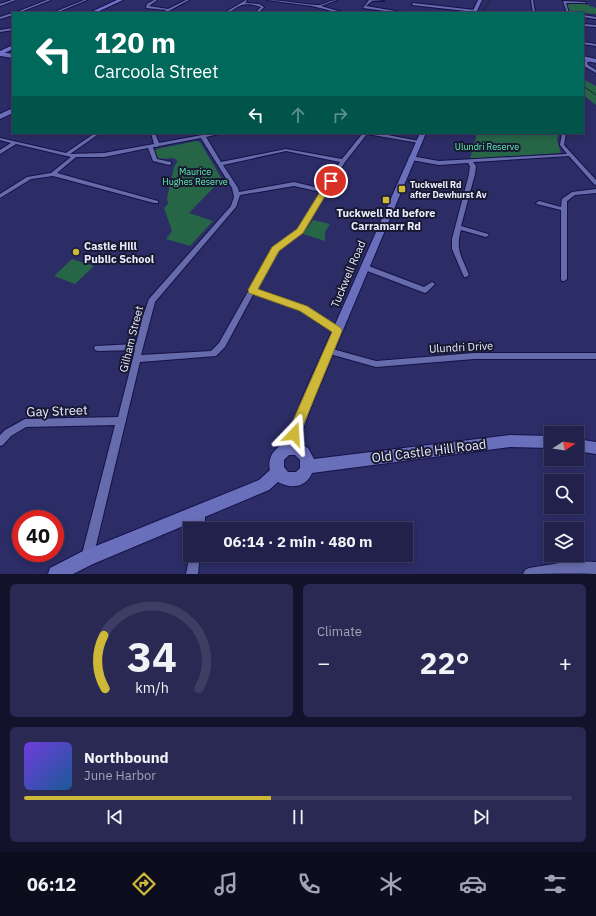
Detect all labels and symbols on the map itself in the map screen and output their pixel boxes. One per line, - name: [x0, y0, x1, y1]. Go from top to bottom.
- park label: Ulundri Reserve: [455, 141, 519, 152]
- pin: [314, 164, 348, 198]
- park label: Maurice Hughes Reserve: [162, 166, 228, 187]
- place label: Tuckwell Rd after Dewhurst Av: [410, 179, 487, 200]
- marker: Tuckwell Rd after Dewhurst Av: [397, 184, 407, 194]
- marker: Tuckwell Rd before Carramarr Rd: [381, 195, 391, 205]
- place label: Tuckwell Rd before Carramarr Rd: [336, 206, 436, 233]
- street label: Tuckwell Road: [328, 238, 368, 310]
- place label: Castle Hill Public School: [84, 239, 155, 266]
- marker: Castle Hill Public School: [71, 247, 81, 257]
- street label: Gilham Street: [116, 304, 146, 374]
- street label: Ulundri Drive: [429, 338, 493, 356]
- street label: Gay Street: [26, 401, 88, 421]
- position arrow: [273, 413, 315, 455]
- north arrow: [544, 426, 584, 466]
- street label: Old Castle Hill Road: [371, 436, 487, 466]
- speed limit sign: 40: [12, 510, 64, 562]

